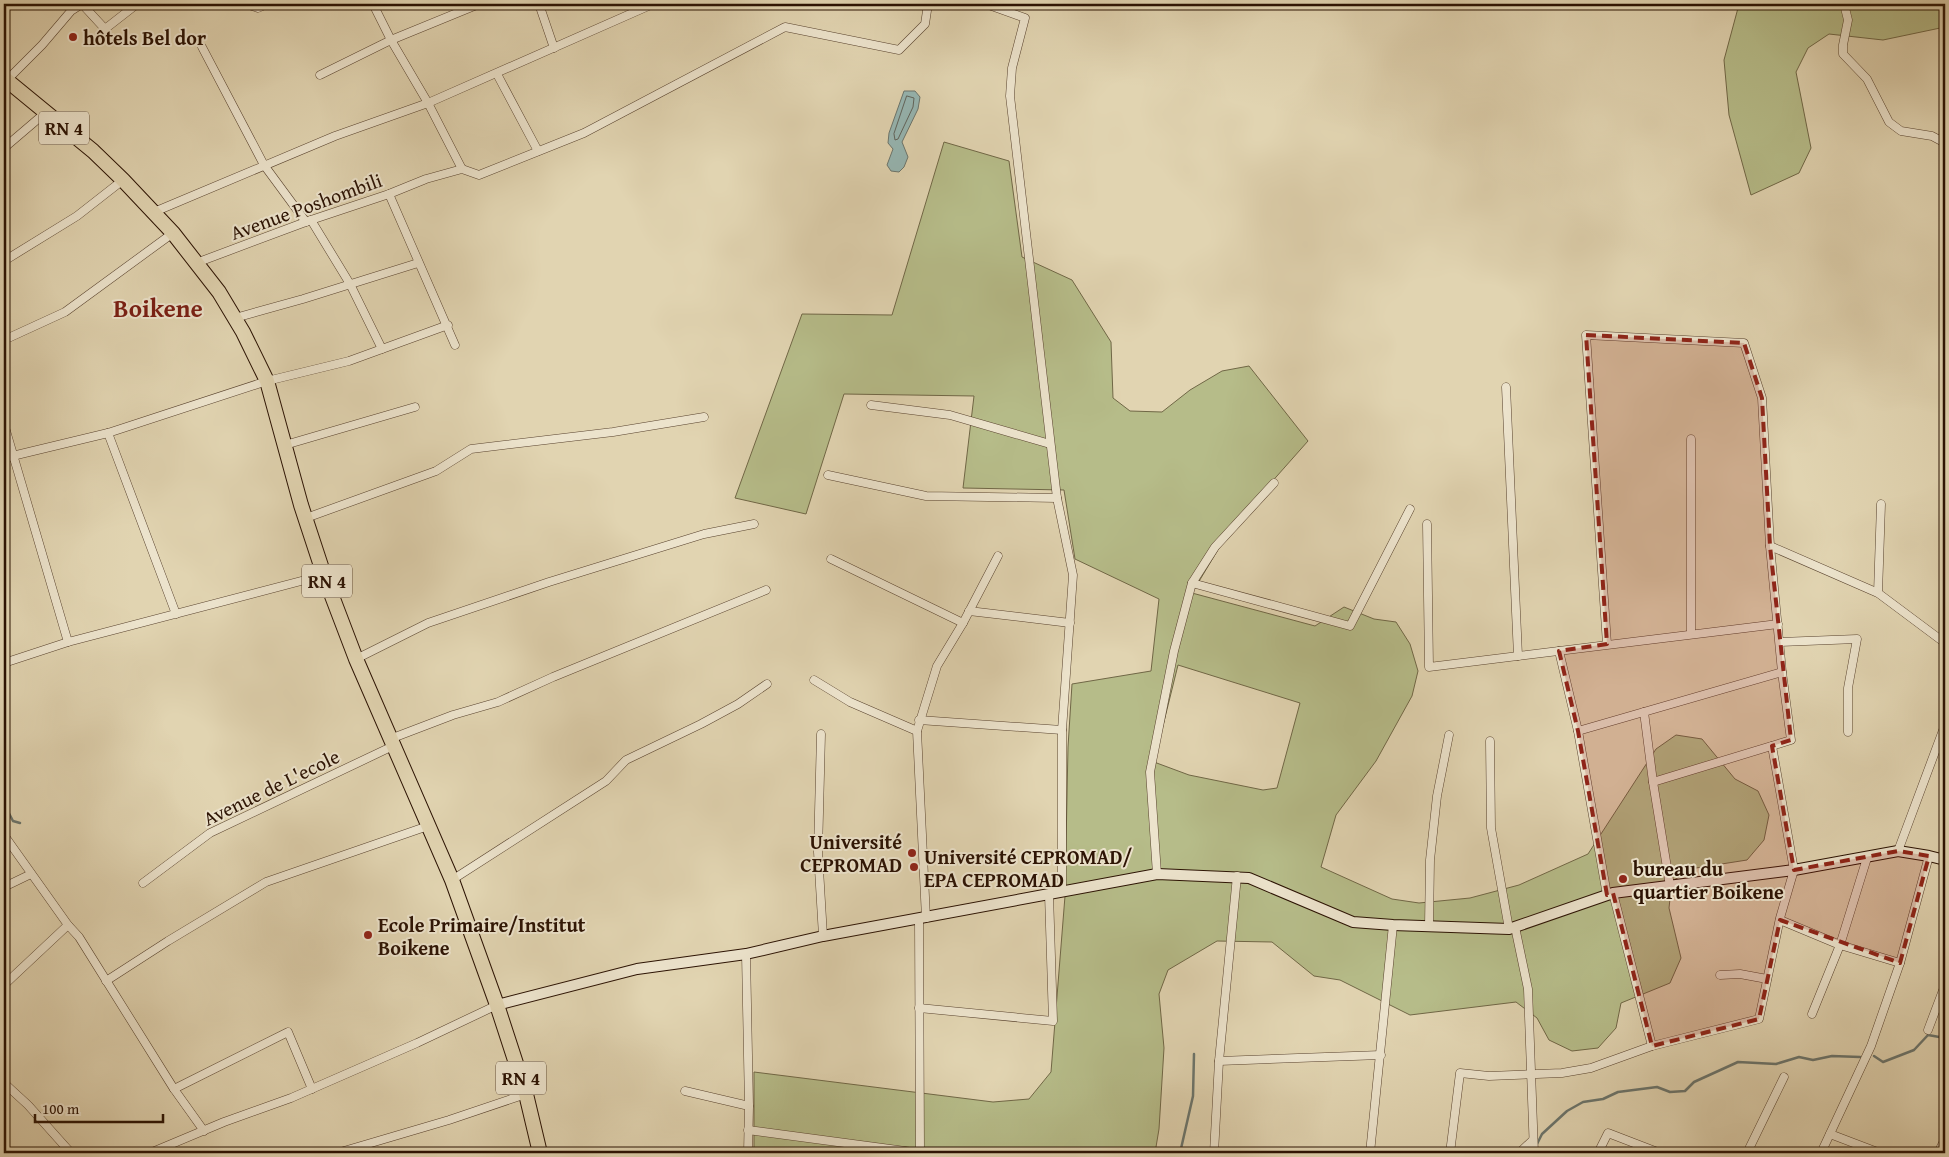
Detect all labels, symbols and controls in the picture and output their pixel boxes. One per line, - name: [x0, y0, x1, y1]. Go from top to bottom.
- place label: hôtels Bel dor: [83, 23, 206, 52]
- marker: hôtels Bel dor: [67, 31, 79, 43]
- road number: RN 4: [39, 112, 89, 144]
- street label: Avenue Poshombili: [226, 165, 386, 247]
- district label: Boikene: [113, 290, 203, 326]
- road number: RN 4: [302, 564, 352, 598]
- street label: Avenue de L'ecole: [198, 741, 344, 833]
- place label: Université CEPROMAD: [800, 827, 902, 879]
- place label: Université CEPROMAD/ EPA CEPROMAD: [924, 842, 1132, 894]
- marker: Université CEPROMAD: [906, 847, 918, 859]
- place label: bureau du quartier Boikene: [1633, 854, 1784, 906]
- marker: Université CEPROMAD/ EPA CEPROMAD: [908, 861, 920, 873]
- marker: bureau du quartier Boikene: [1617, 873, 1629, 885]
- place label: Ecole Primaire/Institut Boikene: [378, 910, 586, 962]
- marker: Ecole Primaire/Institut Boikene: [362, 929, 374, 941]
- road number: RN 4: [496, 1062, 546, 1094]
- scale bar: [35, 1092, 162, 1124]
- text: 100 m: [42, 1098, 80, 1119]

